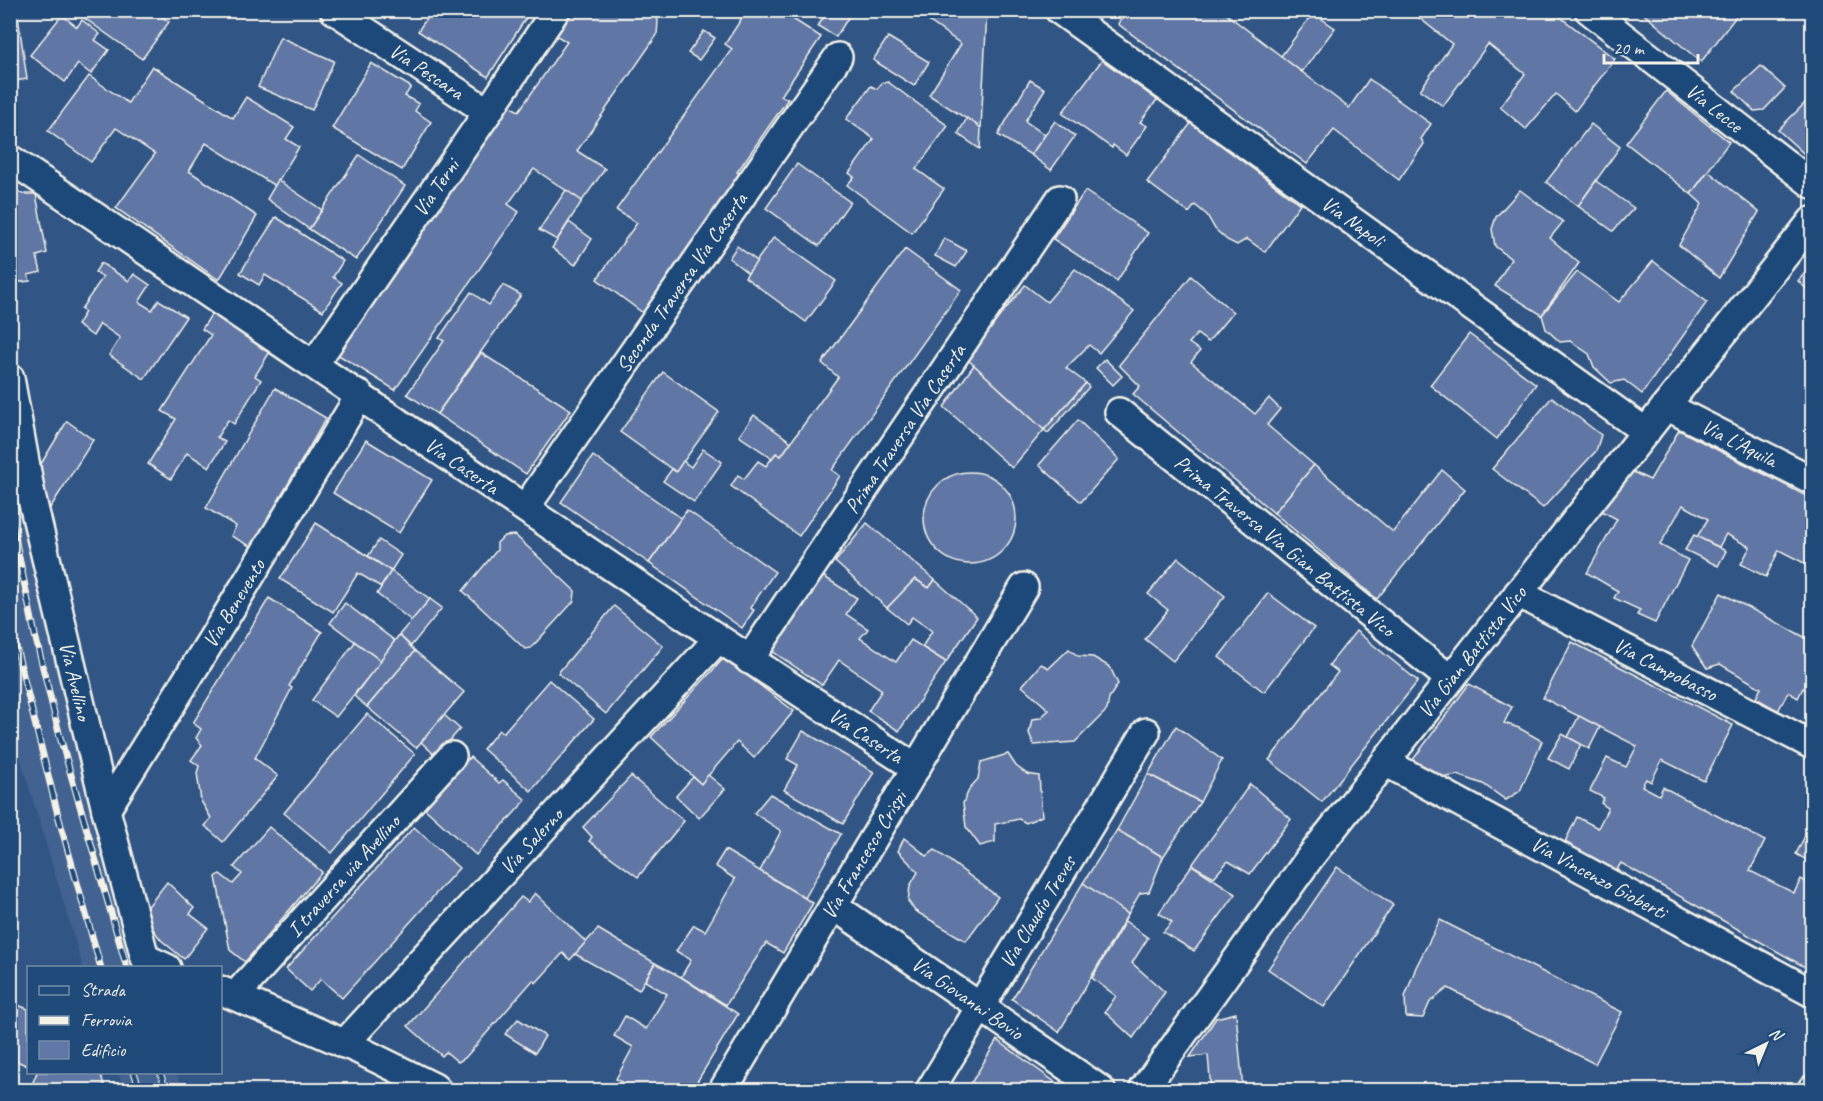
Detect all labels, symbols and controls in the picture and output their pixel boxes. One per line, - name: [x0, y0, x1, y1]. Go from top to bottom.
- scale bar: [1604, 27, 1698, 65]
- street label: Via Pescara: [384, 37, 470, 106]
- text: 20 m: [1613, 37, 1646, 59]
- street label: Via Lecce: [1681, 78, 1750, 139]
- street label: Via Terni: [407, 151, 467, 221]
- street label: Seconda Traversa Via Caserta: [610, 186, 754, 378]
- street label: Via Napoli: [1316, 190, 1392, 254]
- street label: Prima Traversa Via Caserta: [839, 338, 972, 518]
- street label: Via L'Aquila: [1697, 413, 1783, 474]
- street label: Via Caserta: [420, 431, 505, 501]
- street label: Prima Traversa Via Gian Battista Vico: [1169, 449, 1402, 644]
- street label: Via Benevento: [197, 553, 272, 652]
- street label: Via Gian Battista Vico: [1412, 580, 1533, 723]
- street label: Via Campobasso: [1609, 632, 1723, 707]
- street label: Via Avellino: [53, 639, 98, 725]
- street label: Via Caserta: [824, 702, 909, 770]
- street label: Via Francesco Crispi: [815, 783, 914, 924]
- street label: Via Salerno: [494, 801, 570, 880]
- street label: I traversa via Avellino: [282, 807, 407, 942]
- street label: Via Vincenzo Gioberti: [1526, 830, 1674, 926]
- street label: Via Claudio Treves: [994, 849, 1082, 973]
- street label: Via Giovanni Bovio: [907, 950, 1029, 1046]
- legend: [27, 966, 222, 1074]
- text: Strada: [81, 979, 126, 1001]
- text: Ferrovia: [81, 1009, 132, 1031]
- north arrow: [1736, 1014, 1796, 1074]
- text: N: [1765, 1023, 1788, 1047]
- text: Edificio: [81, 1039, 127, 1061]

